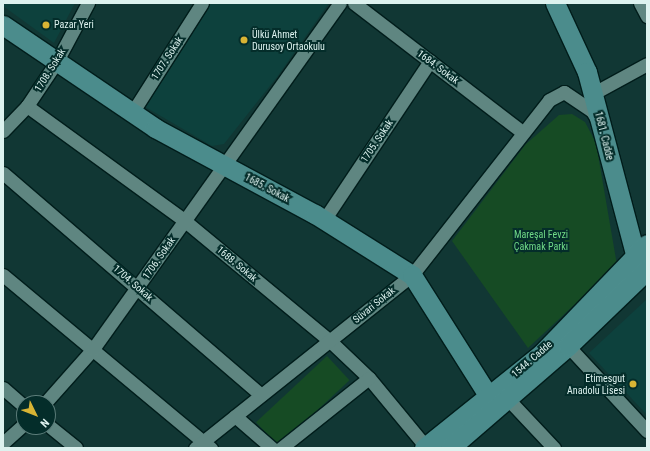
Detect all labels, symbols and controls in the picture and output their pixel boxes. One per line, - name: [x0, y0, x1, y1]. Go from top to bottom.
- place label: Pazar Yeri: [54, 19, 94, 31]
- marker: Pazar Yeri: [41, 20, 51, 30]
- place label: Ülkü Ahmet Durusoy Ortaokulu: [252, 28, 325, 52]
- street label: 1707. Sokak: [149, 34, 185, 82]
- marker: Ülkü Ahmet Durusoy Ortaokulu: [239, 35, 249, 45]
- street label: 1708. Sokak: [32, 46, 68, 94]
- street label: 1684. Sokak: [415, 48, 461, 86]
- street label: 1681. Cadde: [592, 110, 616, 162]
- street label: 1705. Sokak: [358, 117, 396, 165]
- street label: 1685. Sokak: [243, 171, 291, 205]
- park label: Mareşal Fevzi Çakmak Parkı: [514, 228, 568, 252]
- street label: 1706. Sokak: [140, 235, 178, 281]
- street label: 1688. Sokak: [214, 244, 260, 284]
- street label: 1704. Sokak: [111, 263, 155, 303]
- street label: Süvari Sokak: [351, 284, 397, 326]
- street label: 1544. Cadde: [509, 338, 555, 380]
- place label: Etimesgut Anadolu Lisesi: [567, 372, 625, 396]
- marker: Etimesgut Anadolu Lisesi: [628, 379, 638, 389]
- north arrow: [16, 395, 56, 435]
- text: N: [37, 416, 51, 430]

